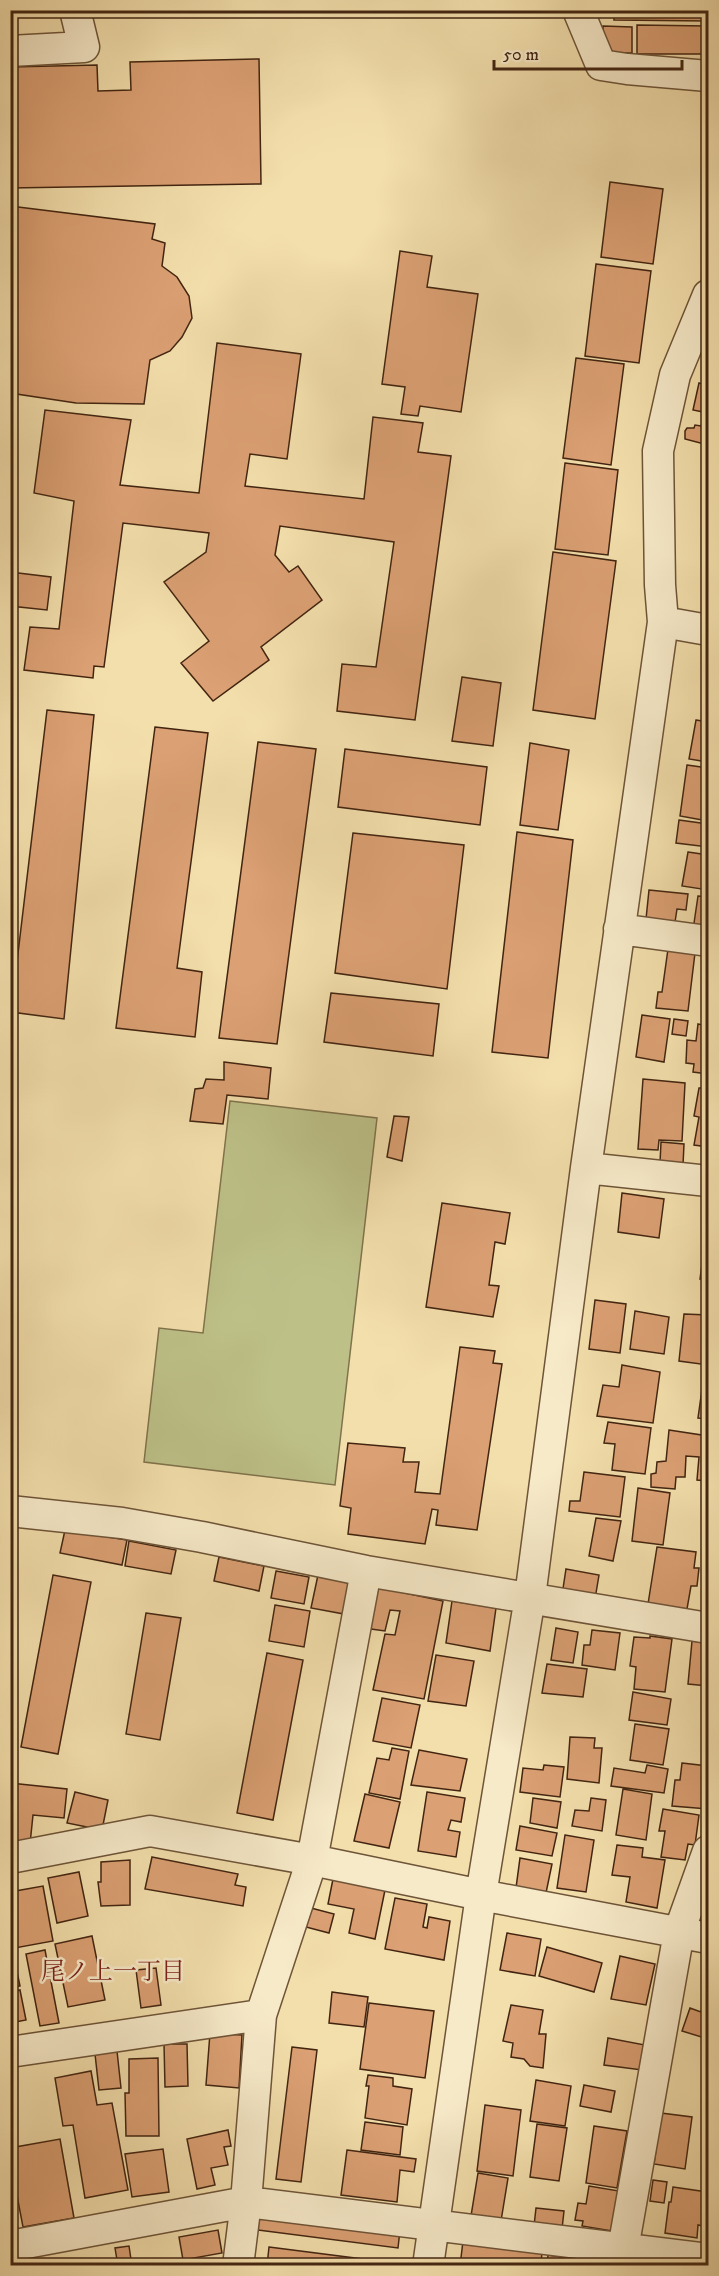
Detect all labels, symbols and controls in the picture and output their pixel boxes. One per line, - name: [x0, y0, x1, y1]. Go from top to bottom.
- scale bar: [494, 33, 682, 71]
- text: 50 m: [503, 44, 539, 66]
- district label: 尾ノ上一丁目: [41, 1957, 185, 1987]

